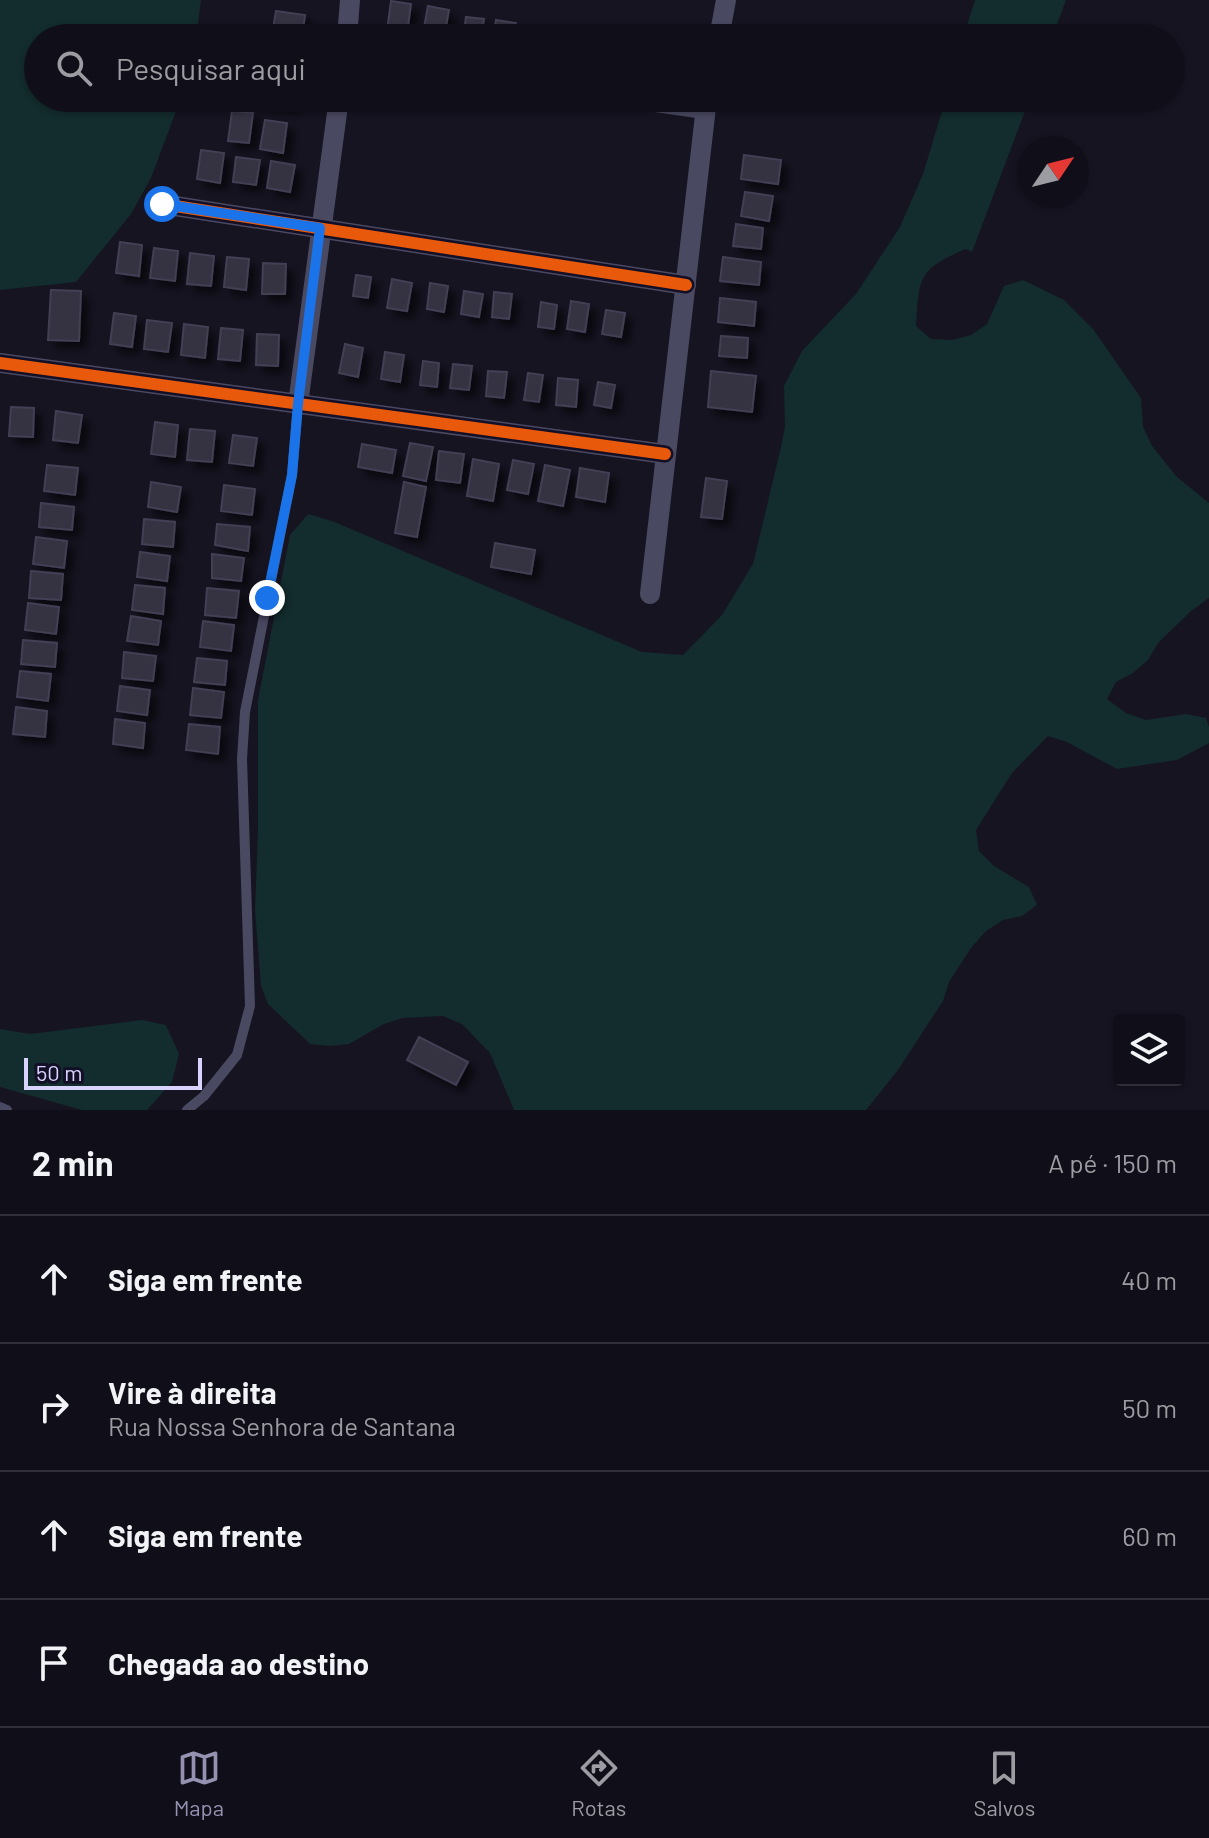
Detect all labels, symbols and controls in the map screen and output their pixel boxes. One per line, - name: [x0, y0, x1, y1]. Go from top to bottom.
- search box: [24, 24, 1185, 112]
- icon: search: [52, 46, 96, 90]
- text: Pesquisar aqui: [116, 50, 306, 86]
- north arrow: [1017, 136, 1089, 208]
- route start: [144, 186, 180, 222]
- route end: [249, 580, 285, 616]
- map controls: [1113, 1014, 1185, 1086]
- button: layers: [1113, 1014, 1185, 1086]
- scale bar: [24, 1054, 202, 1090]
- text: 50 m: [36, 1059, 82, 1085]
- text: 2 min: [32, 1142, 114, 1183]
- text: A pé · 150 m: [1048, 1147, 1177, 1178]
- icon: ahead: [32, 1257, 76, 1301]
- text: Siga em frente: [108, 1261, 303, 1297]
- text: 40 m: [1121, 1264, 1177, 1295]
- text: Vire à direita: [108, 1374, 277, 1410]
- icon: right: [32, 1385, 76, 1429]
- text: 50 m: [1122, 1392, 1177, 1423]
- text: Rua Nossa Senhora de Santana: [108, 1410, 456, 1441]
- icon: ahead: [32, 1513, 76, 1557]
- text: Siga em frente: [108, 1517, 303, 1553]
- text: 60 m: [1122, 1520, 1177, 1551]
- icon: arrive: [32, 1641, 76, 1685]
- text: Chegada ao destino: [108, 1645, 369, 1681]
- tab: Mapa: [174, 1746, 224, 1820]
- tab: Rotas: [571, 1746, 626, 1820]
- tab: Salvos: [974, 1746, 1035, 1820]

